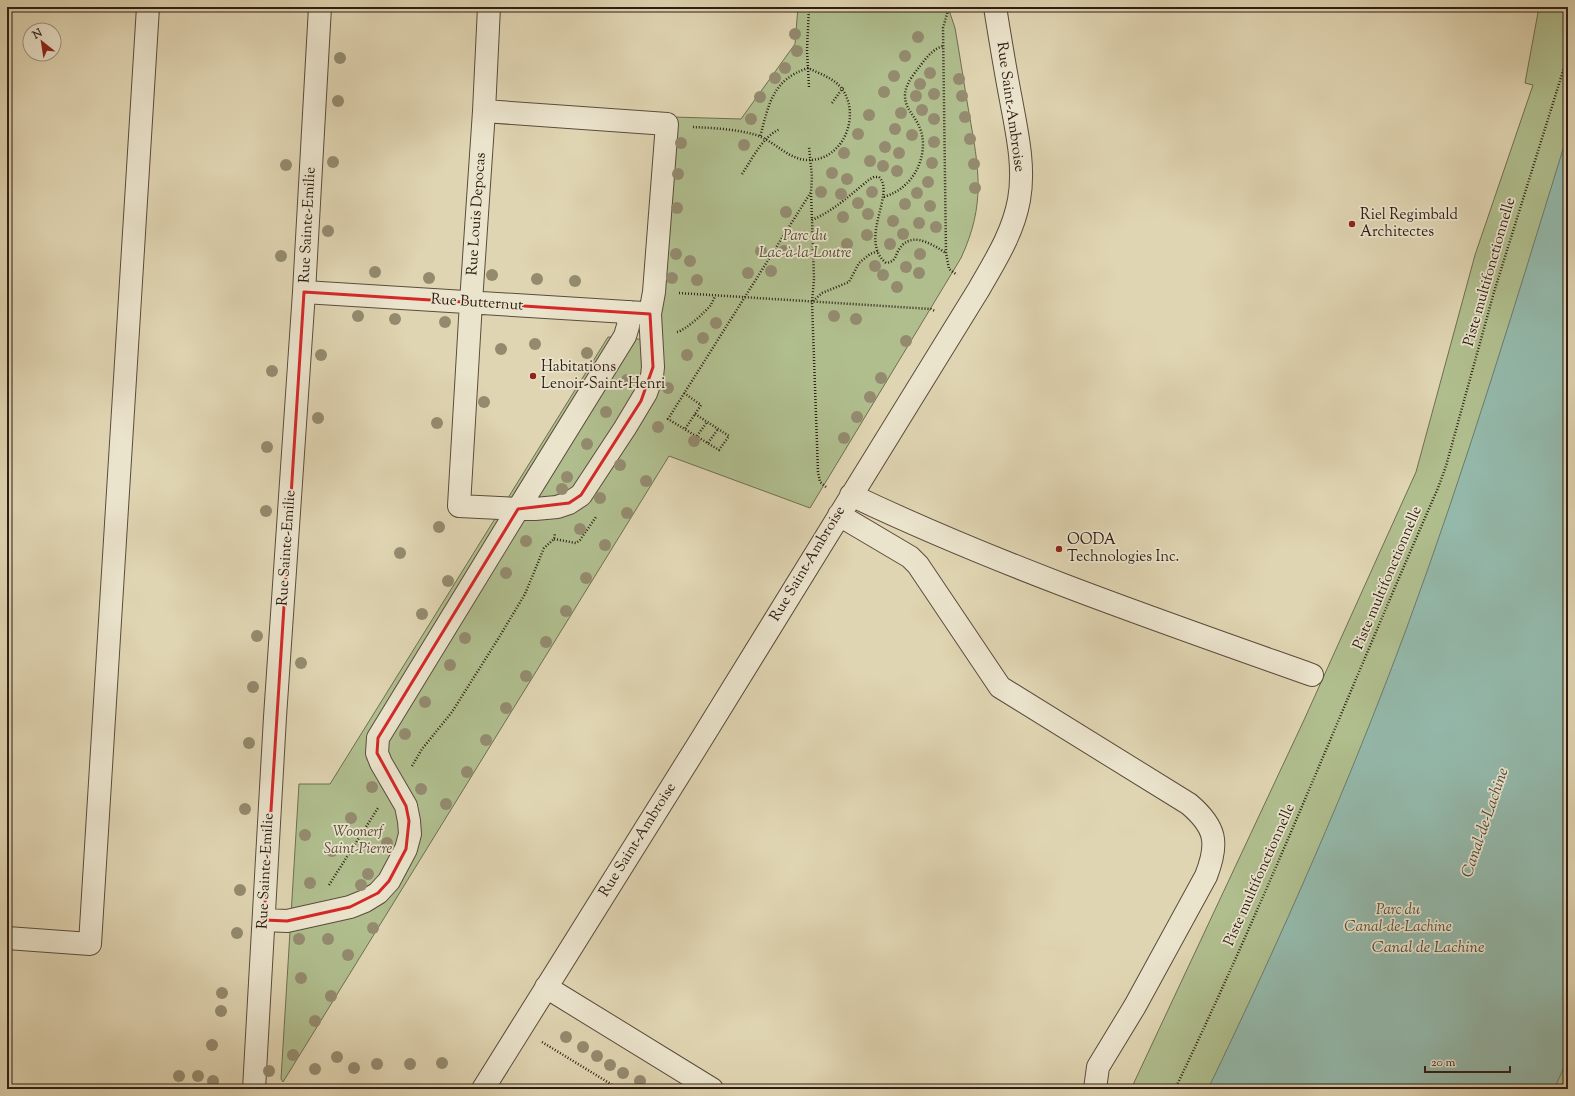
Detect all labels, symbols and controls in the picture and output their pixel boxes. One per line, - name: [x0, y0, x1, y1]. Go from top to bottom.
- north arrow: [22, 22, 62, 62]
- text: N: [29, 25, 45, 44]
- street label: Rue Saint-Ambroise: [990, 41, 1030, 173]
- street label: Rue Louis Depocas: [462, 152, 492, 276]
- street label: Rue Sainte-Emilie: [294, 166, 322, 284]
- street label: Piste multifonctionnelle: [1459, 195, 1521, 349]
- place label: Riel Regimbald Architectes: [1360, 205, 1459, 243]
- marker: Riel Regimbald Architectes: [1347, 219, 1357, 229]
- park label: Parc du Lac-à-la-Loutre: [759, 226, 851, 264]
- street label: Rue Butternut: [430, 289, 524, 317]
- place label: Habitations Lenoir-Saint-Henri: [541, 357, 665, 395]
- marker: Habitations Lenoir-Saint-Henri: [528, 371, 538, 381]
- street label: Rue Sainte-Emilie: [272, 489, 302, 607]
- street label: Rue Saint-Ambroise: [765, 502, 851, 626]
- street label: Piste multifonctionnelle: [1348, 503, 1428, 653]
- place label: OODA Technologies Inc.: [1067, 530, 1179, 568]
- marker: OODA Technologies Inc.: [1054, 544, 1064, 554]
- water label: Canal-de-Lachine: [1456, 765, 1516, 881]
- street label: Rue Saint-Ambroise: [594, 779, 682, 901]
- street label: Piste multifonctionnelle: [1219, 800, 1301, 950]
- street label: Rue Sainte-Emilie: [252, 812, 280, 930]
- park label: Woonerf Saint-Pierre: [324, 822, 392, 860]
- park label: Parc du Canal-de-Lachine: [1344, 900, 1452, 938]
- water label: Canal de Lachine: [1372, 937, 1484, 960]
- scale bar: [1425, 1048, 1510, 1074]
- text: 20 m: [1431, 1054, 1456, 1072]

